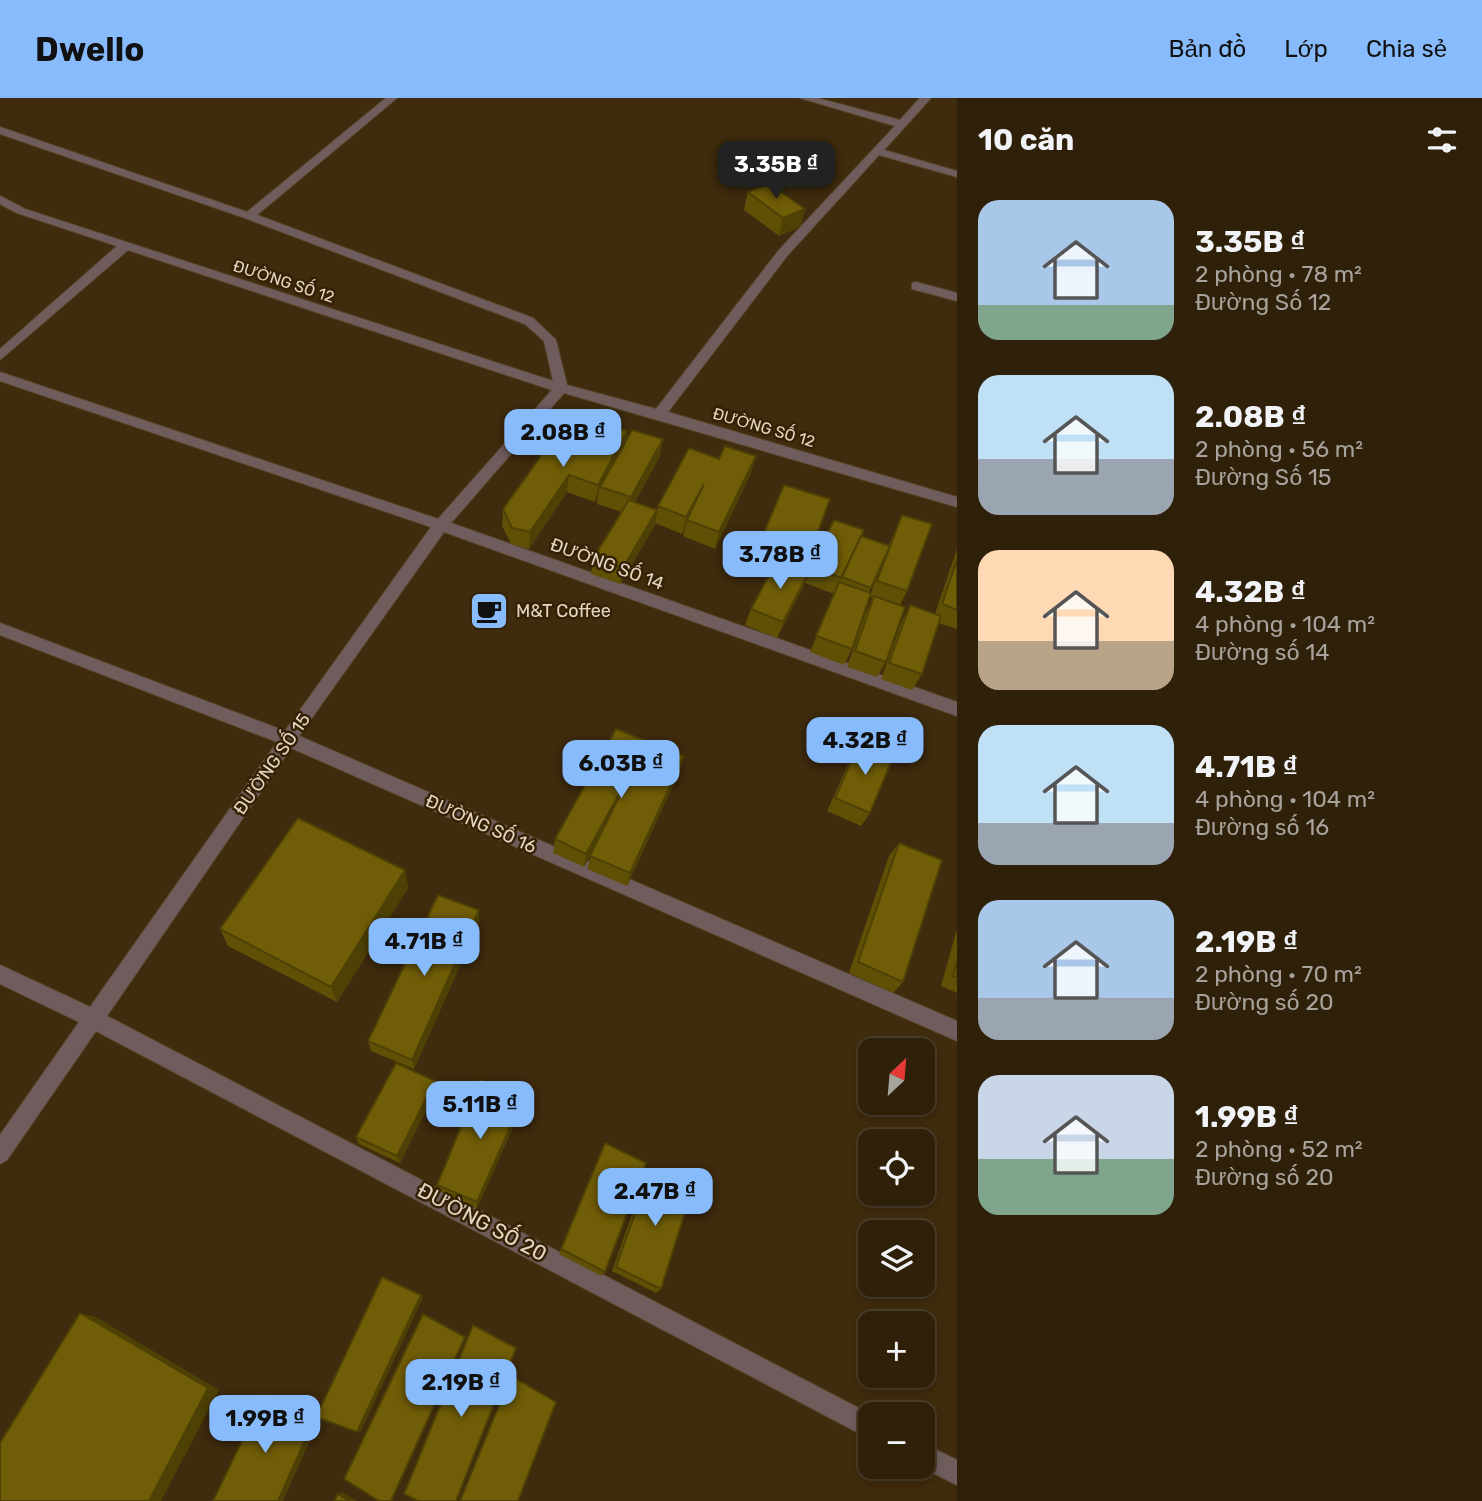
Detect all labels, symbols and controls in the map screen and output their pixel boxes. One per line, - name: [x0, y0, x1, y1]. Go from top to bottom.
- text: Dwello: [35, 30, 144, 69]
- text: Bản đồ: [1168, 35, 1246, 63]
- text: Lớp: [1284, 35, 1328, 63]
- text: Chia sẻ: [1366, 35, 1447, 63]
- icon: filters: [1423, 121, 1461, 159]
- text: 10 căn: [978, 122, 1074, 158]
- pin: 3.35B ₫: [711, 141, 841, 201]
- text: 3.35B ₫: [734, 150, 818, 178]
- text: 3.35B ₫: [1195, 224, 1305, 260]
- icon: home: [1034, 228, 1118, 312]
- street label: ĐƯỜNG SỐ 12: [231, 254, 338, 307]
- text: 2 phòng · 78 m²: [1195, 260, 1362, 288]
- text: Đường Số 12: [1195, 288, 1331, 316]
- text: 2.08B ₫: [1195, 399, 1306, 435]
- street label: ĐƯỜNG SỐ 12: [711, 402, 818, 451]
- icon: home: [1034, 403, 1118, 487]
- pin: 2.08B ₫: [498, 410, 628, 469]
- text: 2.08B ₫: [520, 418, 606, 446]
- text: 2 phòng · 56 m²: [1195, 435, 1363, 463]
- text: Đường Số 15: [1195, 463, 1332, 491]
- street label: ĐƯỜNG SỐ 14: [547, 530, 668, 595]
- pin: 3.78B ₫: [715, 532, 845, 591]
- text: 3.78B ₫: [739, 540, 821, 568]
- text: 4.32B ₫: [1195, 574, 1306, 610]
- icon: home: [1034, 578, 1118, 662]
- cafe icon: M&T Coffee: [468, 590, 510, 632]
- place label: M&T Coffee: [516, 600, 611, 622]
- text: 4 phòng · 104 m²: [1195, 610, 1375, 638]
- text: Đường số 14: [1195, 638, 1330, 666]
- street label: ĐƯỜNG SỐ 15: [226, 707, 315, 819]
- pin: 4.32B ₫: [800, 718, 930, 777]
- text: 4.32B ₫: [822, 726, 908, 754]
- pin: 6.03B ₫: [556, 740, 686, 800]
- text: 6.03B ₫: [578, 749, 664, 777]
- text: 4.71B ₫: [1195, 749, 1298, 785]
- icon: home: [1034, 753, 1118, 837]
- text: 4 phòng · 104 m²: [1195, 785, 1375, 813]
- street label: ĐƯỜNG SỐ 16: [422, 787, 541, 858]
- text: Đường số 16: [1195, 813, 1329, 841]
- pin: 4.71B ₫: [359, 918, 489, 978]
- text: 2.19B ₫: [1195, 924, 1298, 960]
- text: 4.71B ₫: [385, 927, 463, 955]
- icon: home: [1034, 928, 1118, 1012]
- text: 2 phòng · 70 m²: [1195, 960, 1362, 988]
- text: Đường số 20: [1195, 988, 1334, 1016]
- north arrow: [858, 1038, 934, 1115]
- map controls: [858, 1038, 935, 1479]
- pin: 5.11B ₫: [415, 1082, 545, 1141]
- text: 5.11B ₫: [442, 1090, 518, 1118]
- text: 1.99B ₫: [1195, 1099, 1299, 1135]
- icon: home: [1034, 1103, 1118, 1187]
- button: locate: [858, 1129, 935, 1206]
- text: 2 phòng · 52 m²: [1195, 1135, 1363, 1163]
- text: Đường số 20: [1195, 1163, 1334, 1191]
- pin: 2.47B ₫: [590, 1168, 720, 1228]
- street label: ĐƯỜNG SỐ 20: [413, 1174, 552, 1266]
- text: 2.47B ₫: [614, 1177, 696, 1205]
- button: layers: [858, 1220, 935, 1297]
- button: +: [858, 1311, 935, 1388]
- pin: 2.19B ₫: [396, 1360, 526, 1419]
- text: 2.19B ₫: [421, 1368, 501, 1396]
- pin: 1.99B ₫: [200, 1396, 330, 1455]
- button: −: [858, 1402, 935, 1479]
- text: 1.99B ₫: [225, 1404, 305, 1432]

